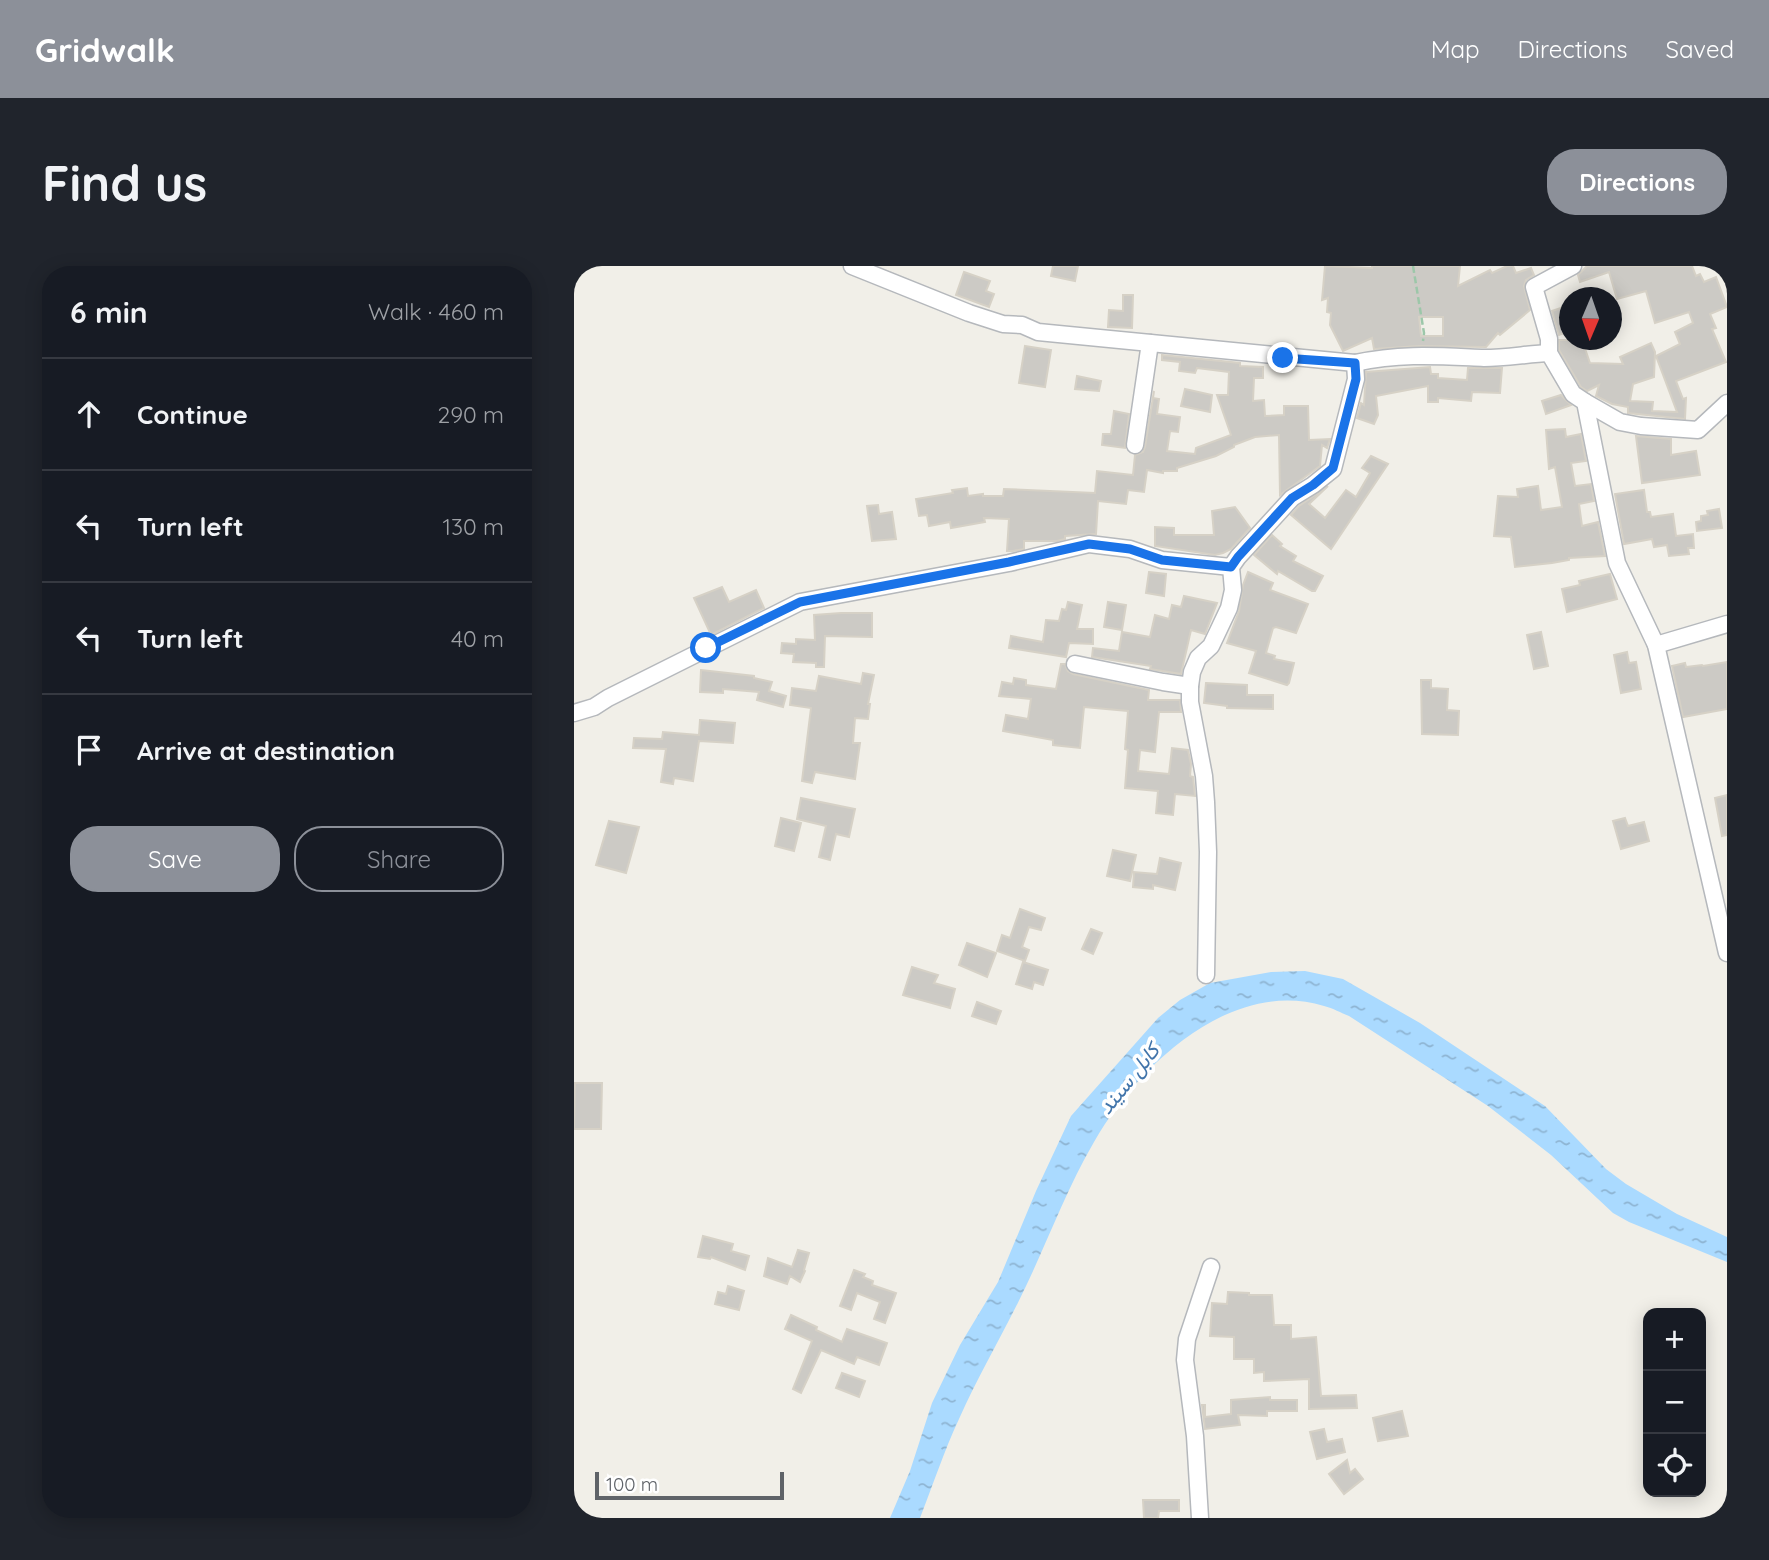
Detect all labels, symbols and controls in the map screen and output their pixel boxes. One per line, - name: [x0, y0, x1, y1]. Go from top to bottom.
- text: Gridwalk: [35, 29, 175, 70]
- text: Map: [1431, 34, 1480, 64]
- text: Directions: [1518, 34, 1628, 64]
- text: Saved: [1666, 34, 1734, 64]
- button: Directions: [1547, 149, 1727, 215]
- text: Find us: [42, 152, 207, 213]
- north arrow: [1559, 287, 1622, 350]
- text: 6 min: [70, 293, 148, 331]
- text: Walk · 460 m: [368, 297, 504, 326]
- route end: [1267, 342, 1298, 373]
- icon: ahead: [70, 395, 108, 433]
- text: Continue: [137, 398, 248, 431]
- text: 290 m: [437, 400, 504, 429]
- icon: left: [70, 507, 108, 545]
- text: Turn left: [137, 510, 244, 543]
- text: 130 m: [442, 512, 504, 541]
- icon: left: [70, 619, 108, 657]
- text: Turn left: [137, 622, 244, 655]
- text: 40 m: [451, 624, 504, 653]
- route start: [690, 632, 721, 663]
- icon: arrive: [70, 731, 108, 769]
- text: Arrive at destination: [137, 734, 395, 767]
- button: Save: [70, 826, 280, 892]
- button: Share: [294, 826, 504, 892]
- water label: کابل سيند: [1092, 1035, 1168, 1120]
- map controls: [1643, 1308, 1706, 1497]
- button: +: [1643, 1308, 1706, 1371]
- button: −: [1643, 1371, 1706, 1434]
- button: locate: [1643, 1434, 1706, 1497]
- scale bar: [595, 1469, 784, 1501]
- text: 100 m: [606, 1472, 658, 1496]

